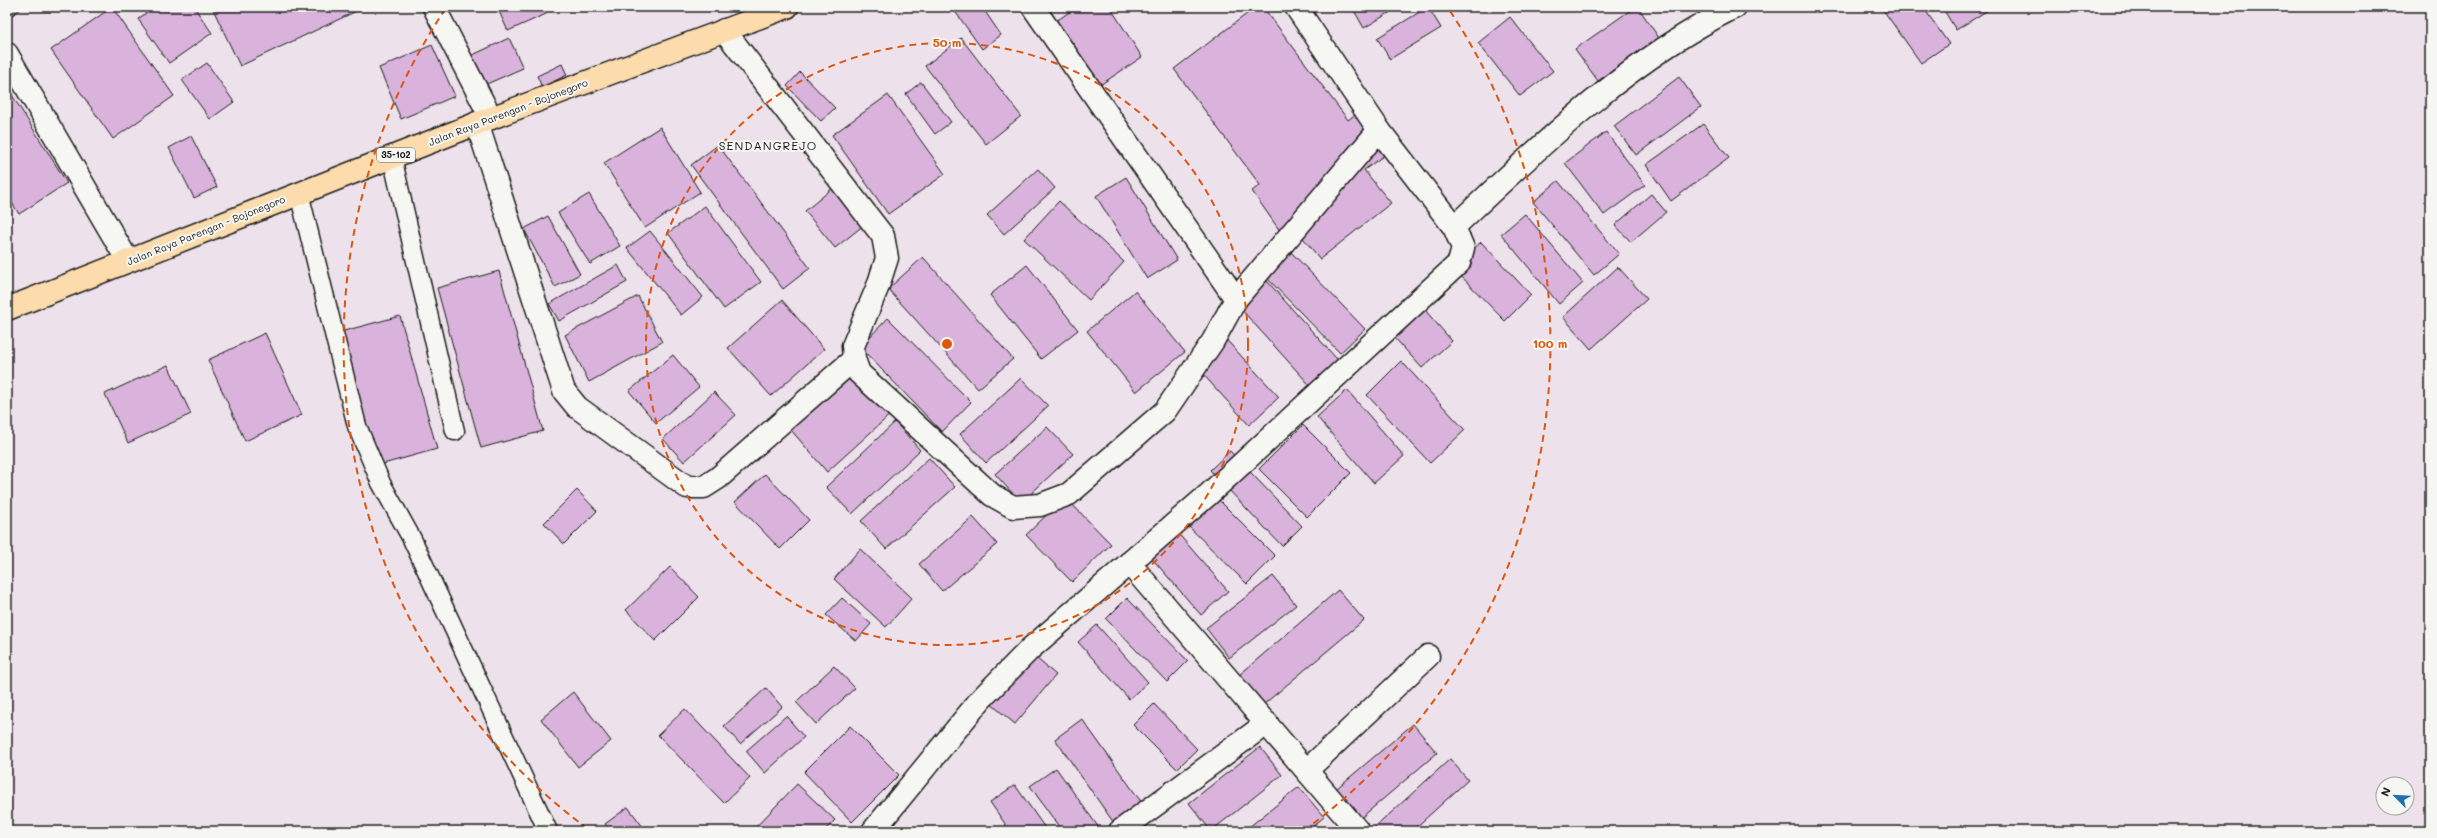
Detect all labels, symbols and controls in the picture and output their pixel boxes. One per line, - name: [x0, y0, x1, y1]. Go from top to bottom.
- text: 50 m: [933, 34, 961, 50]
- street label: Jalan Raya Parengan - Bojonegoro: [426, 75, 590, 149]
- district label: SENDANGREJO: [719, 137, 817, 153]
- road number: 35-102: [377, 148, 415, 162]
- street label: Jalan Raya Parengan - Bojonegoro: [125, 192, 287, 268]
- text: 100 m: [1533, 335, 1567, 351]
- centre of rings: [940, 337, 954, 351]
- north arrow: [2375, 776, 2415, 816]
- text: N: [2377, 785, 2394, 799]

